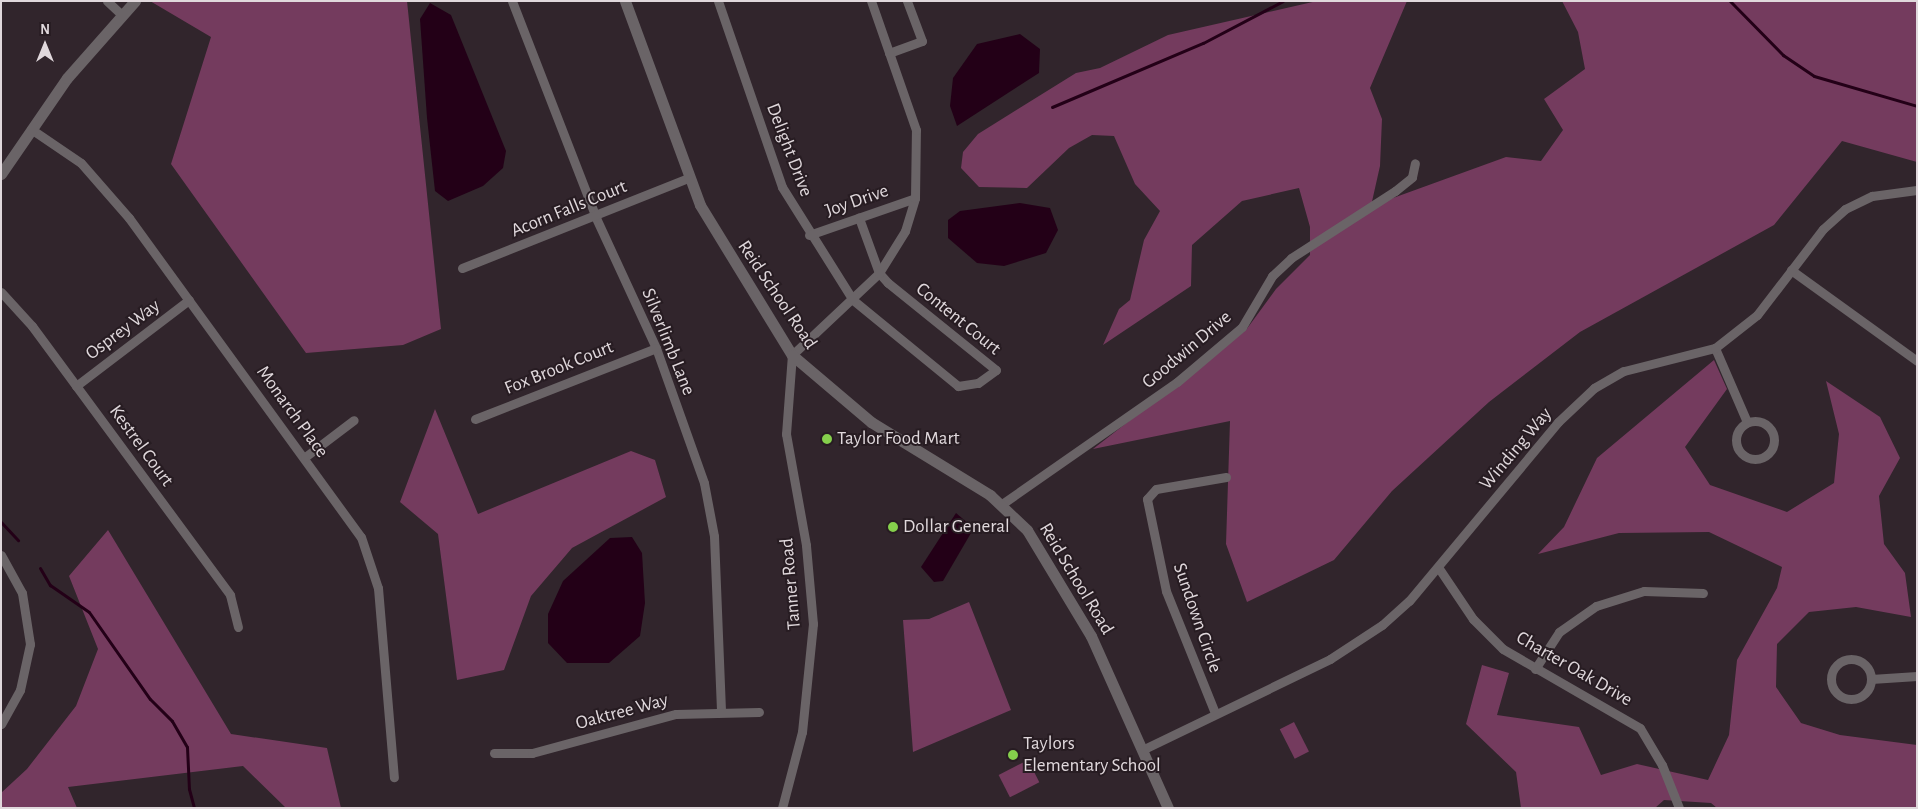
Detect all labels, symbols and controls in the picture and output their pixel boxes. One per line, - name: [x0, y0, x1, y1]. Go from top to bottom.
- north arrow: [20, 20, 70, 70]
- text: N: [40, 23, 50, 37]
- street label: Delight Drive: [761, 100, 817, 200]
- street label: Acorn Falls Court: [508, 175, 630, 243]
- street label: Joy Drive: [822, 180, 892, 222]
- street label: Reid School Road: [732, 236, 822, 354]
- street label: Content Court: [911, 278, 1005, 360]
- street label: Silverlimb Lane: [636, 285, 700, 399]
- street label: Osprey Way: [81, 295, 165, 365]
- street label: Goodwin Drive: [1138, 306, 1236, 394]
- street label: Fox Brook Court: [501, 336, 617, 400]
- street label: Monarch Place: [251, 362, 333, 462]
- street label: Kestrel Court: [104, 401, 178, 491]
- street label: Winding Way: [1475, 403, 1557, 495]
- place label: Taylor Food Mart: [837, 428, 960, 450]
- marker: Taylor Food Mart: [821, 433, 833, 445]
- place label: Dollar General: [903, 516, 1010, 538]
- street label: Reid School Road: [1034, 519, 1118, 639]
- marker: Dollar General: [887, 521, 899, 533]
- street label: Tanner Road: [776, 537, 806, 631]
- street label: Sundown Circle: [1168, 560, 1226, 676]
- street label: Charter Oak Drive: [1512, 627, 1636, 711]
- street label: Oaktree Way: [573, 689, 671, 735]
- place label: Taylors Elementary School: [1023, 733, 1161, 777]
- marker: Taylors Elementary School: [1007, 749, 1019, 761]

